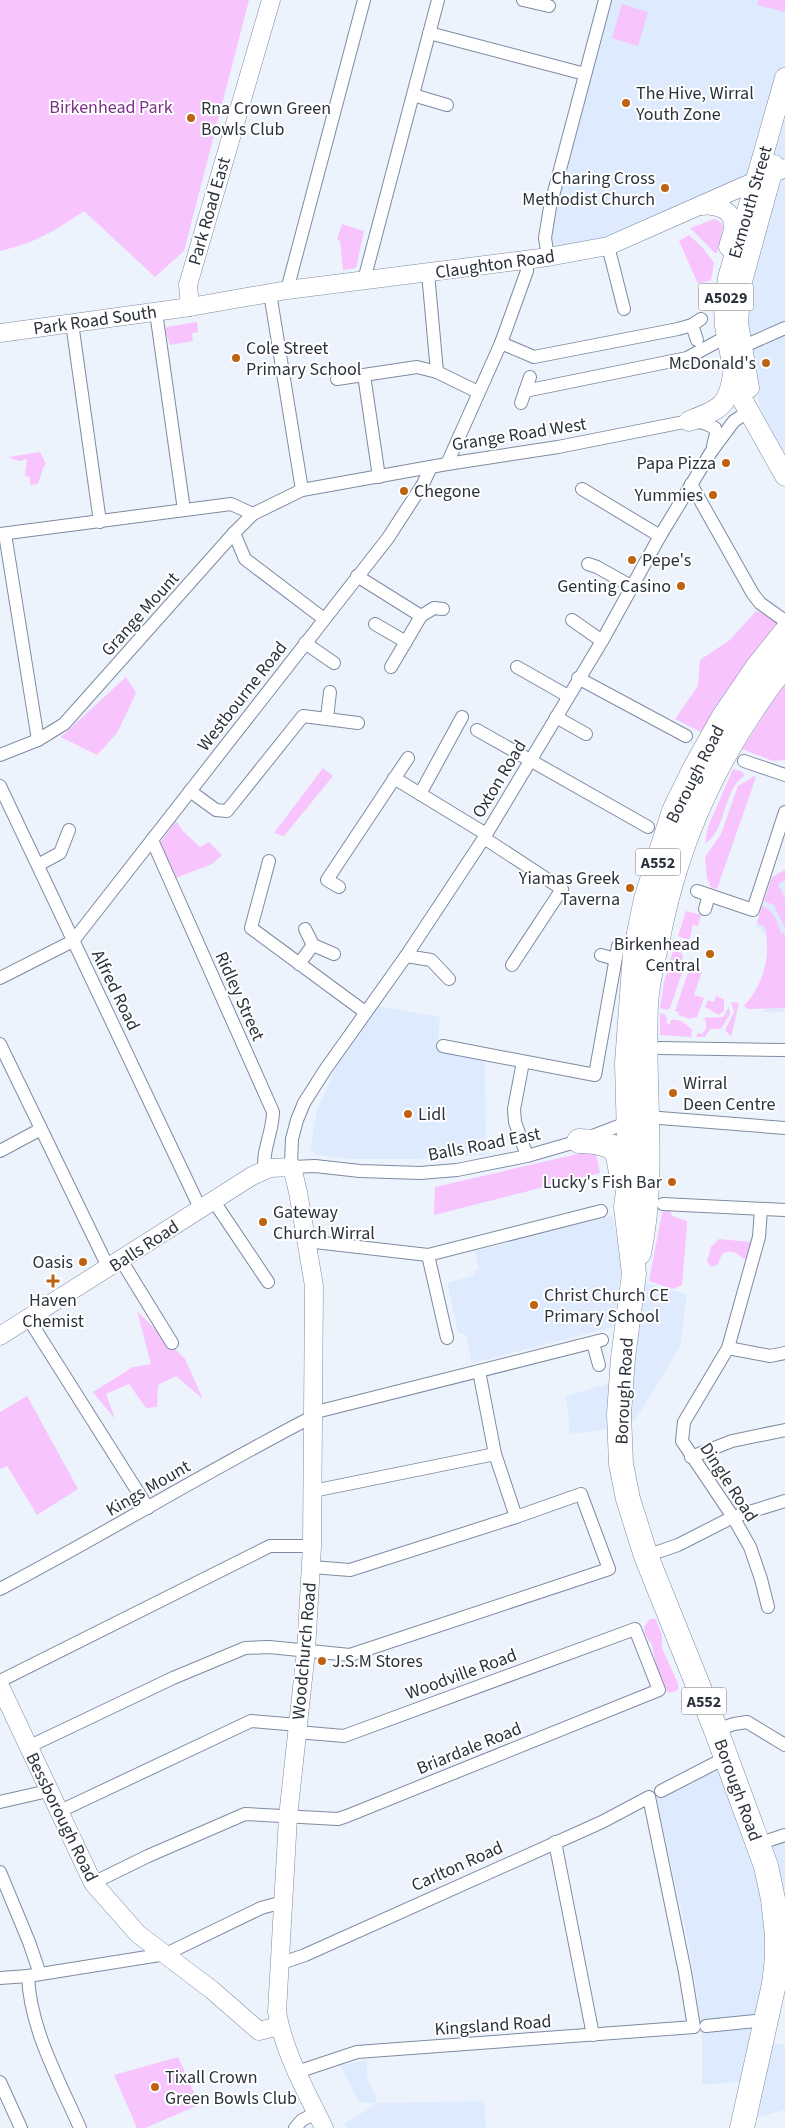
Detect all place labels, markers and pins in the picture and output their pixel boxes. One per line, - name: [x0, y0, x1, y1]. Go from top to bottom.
- place label: The Hive, Wirral Youth Zone: [635, 81, 754, 127]
- place label: Rna Crown Green Bowls Club: [201, 96, 331, 142]
- marker: The Hive, Wirral Youth Zone: [620, 97, 632, 109]
- marker: Rna Crown Green Bowls Club: [185, 112, 197, 124]
- place label: Charing Cross Methodist Church: [522, 166, 655, 212]
- marker: Charing Cross Methodist Church: [659, 182, 671, 194]
- place label: Cole Street Primary School: [246, 336, 361, 382]
- place label: McDonald's: [669, 351, 756, 376]
- marker: Cole Street Primary School: [230, 352, 242, 364]
- marker: McDonald's: [760, 357, 772, 369]
- place label: Papa Pizza: [637, 451, 716, 476]
- marker: Papa Pizza: [720, 457, 732, 469]
- place label: Chegone: [414, 479, 480, 504]
- place label: Yummies: [634, 483, 703, 508]
- marker: Chegone: [398, 485, 410, 497]
- marker: Yummies: [707, 489, 719, 501]
- place label: Pepe's: [642, 548, 691, 573]
- marker: Pepe's: [626, 554, 638, 566]
- place label: Genting Casino: [557, 574, 671, 599]
- marker: Genting Casino: [675, 580, 687, 592]
- place label: Yiamas Greek Taverna: [518, 866, 620, 912]
- marker: Yiamas Greek Taverna: [624, 882, 636, 894]
- place label: Birkenhead Central: [614, 932, 700, 978]
- marker: Birkenhead Central: [704, 948, 716, 960]
- place label: Wirral Deen Centre: [683, 1071, 776, 1117]
- marker: Wirral Deen Centre: [667, 1087, 679, 1099]
- place label: Lidl: [418, 1102, 446, 1127]
- marker: Lidl: [402, 1108, 414, 1120]
- place label: Lucky's Fish Bar: [543, 1170, 663, 1195]
- marker: Lucky's Fish Bar: [666, 1176, 678, 1188]
- place label: Gateway Church Wirral: [273, 1200, 375, 1246]
- marker: Gateway Church Wirral: [257, 1216, 269, 1228]
- place label: Oasis: [32, 1250, 73, 1275]
- marker: Oasis: [77, 1256, 89, 1268]
- marker: Haven Chemist: [47, 1275, 59, 1287]
- place label: Christ Church CE Primary School: [544, 1283, 669, 1329]
- place label: Haven Chemist: [22, 1288, 84, 1334]
- marker: Christ Church CE Primary School: [528, 1299, 540, 1311]
- place label: J.S.M Stores: [332, 1649, 423, 1674]
- marker: J.S.M Stores: [316, 1655, 328, 1667]
- place label: Tixall Crown Green Bowls Club: [165, 2065, 297, 2111]
- marker: Tixall Crown Green Bowls Club: [149, 2081, 161, 2093]

